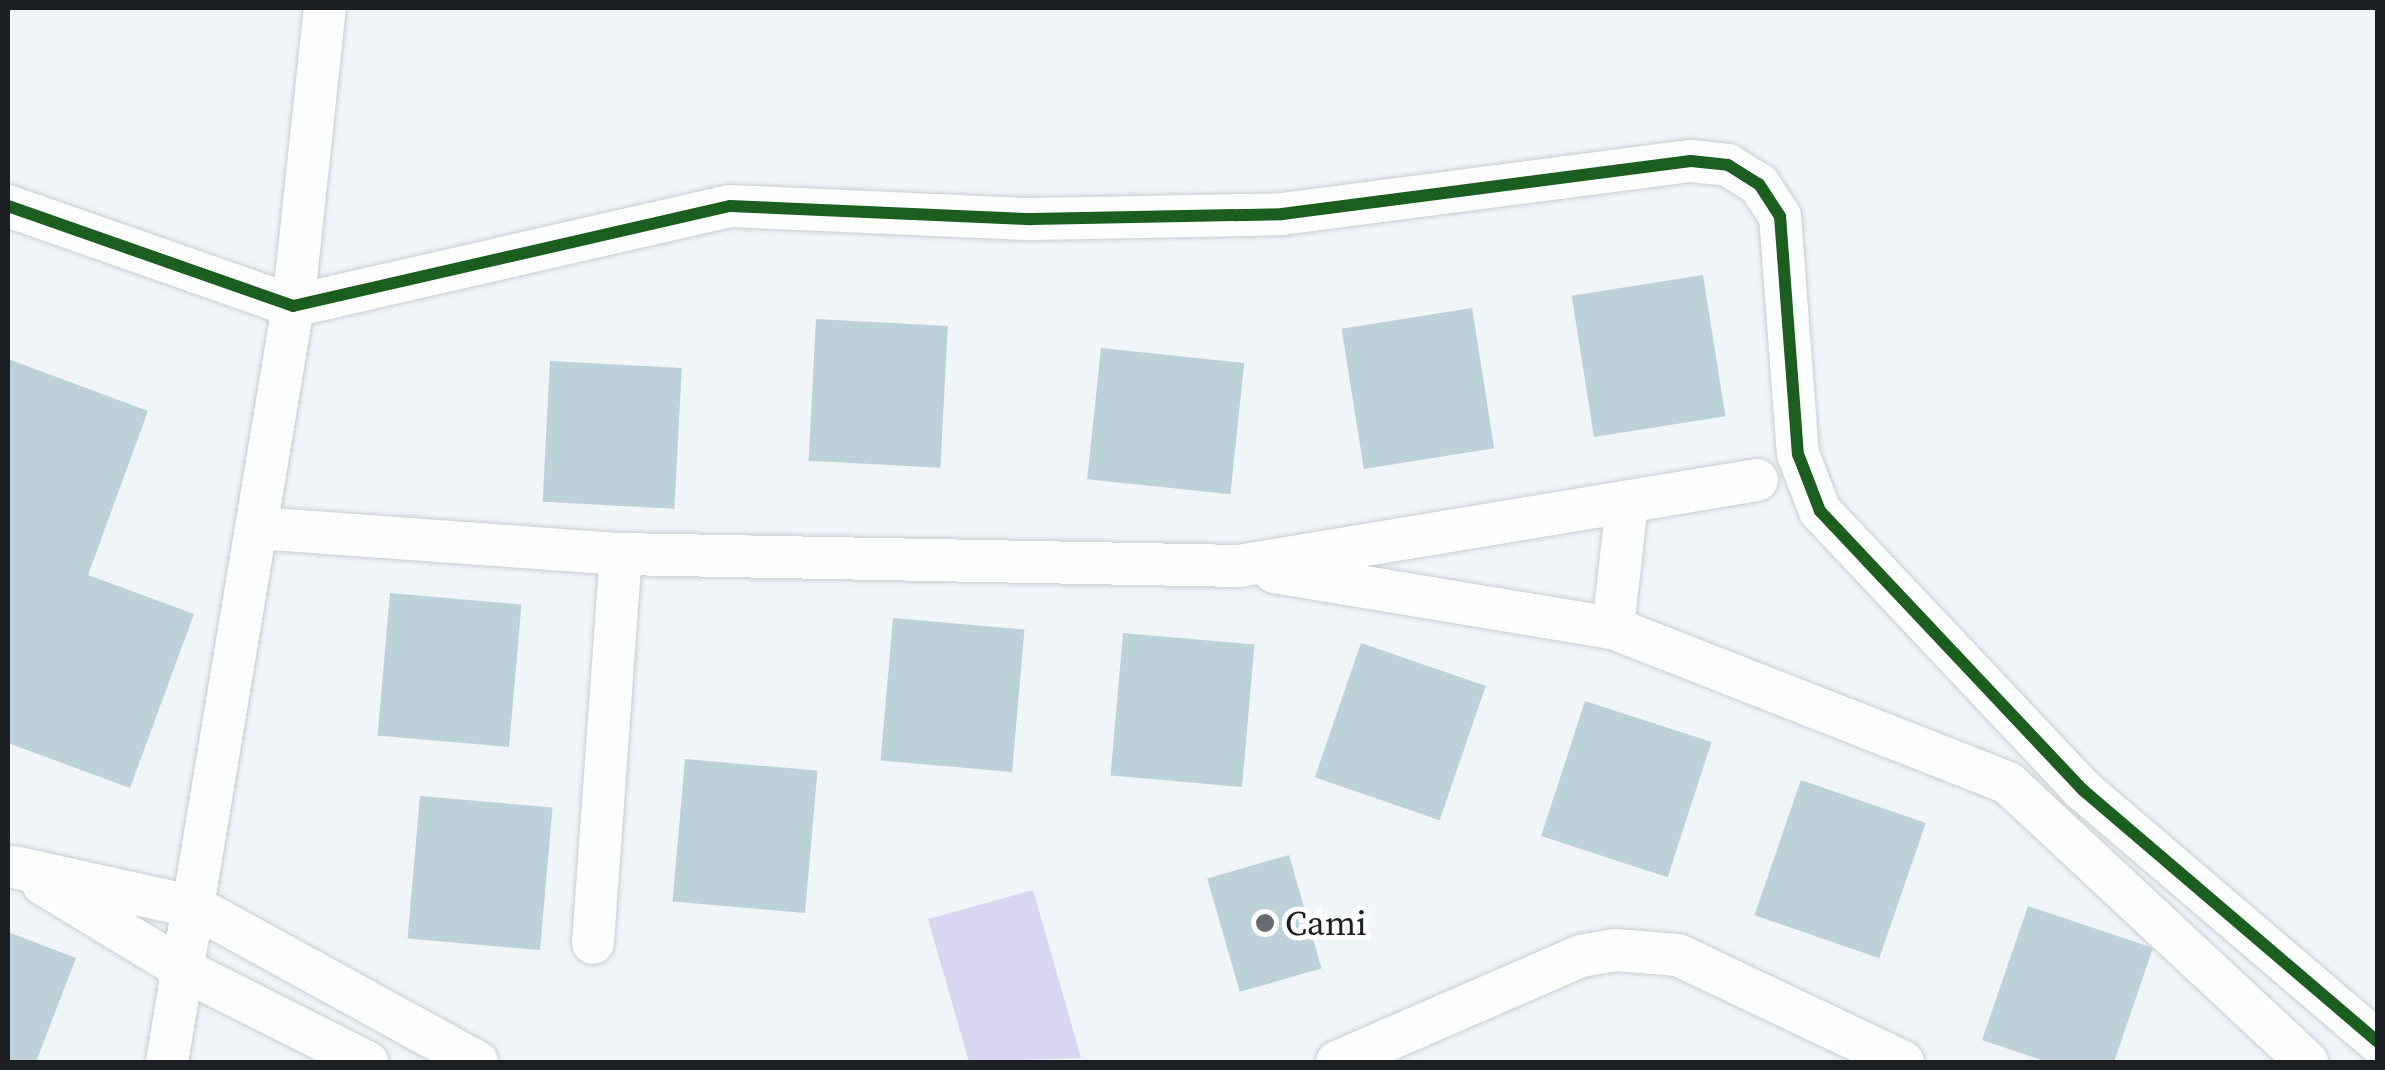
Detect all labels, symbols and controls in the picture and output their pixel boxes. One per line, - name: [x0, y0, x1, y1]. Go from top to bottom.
- place label: Cami: [1285, 902, 1367, 944]
- marker: Cami: [1254, 912, 1276, 934]

